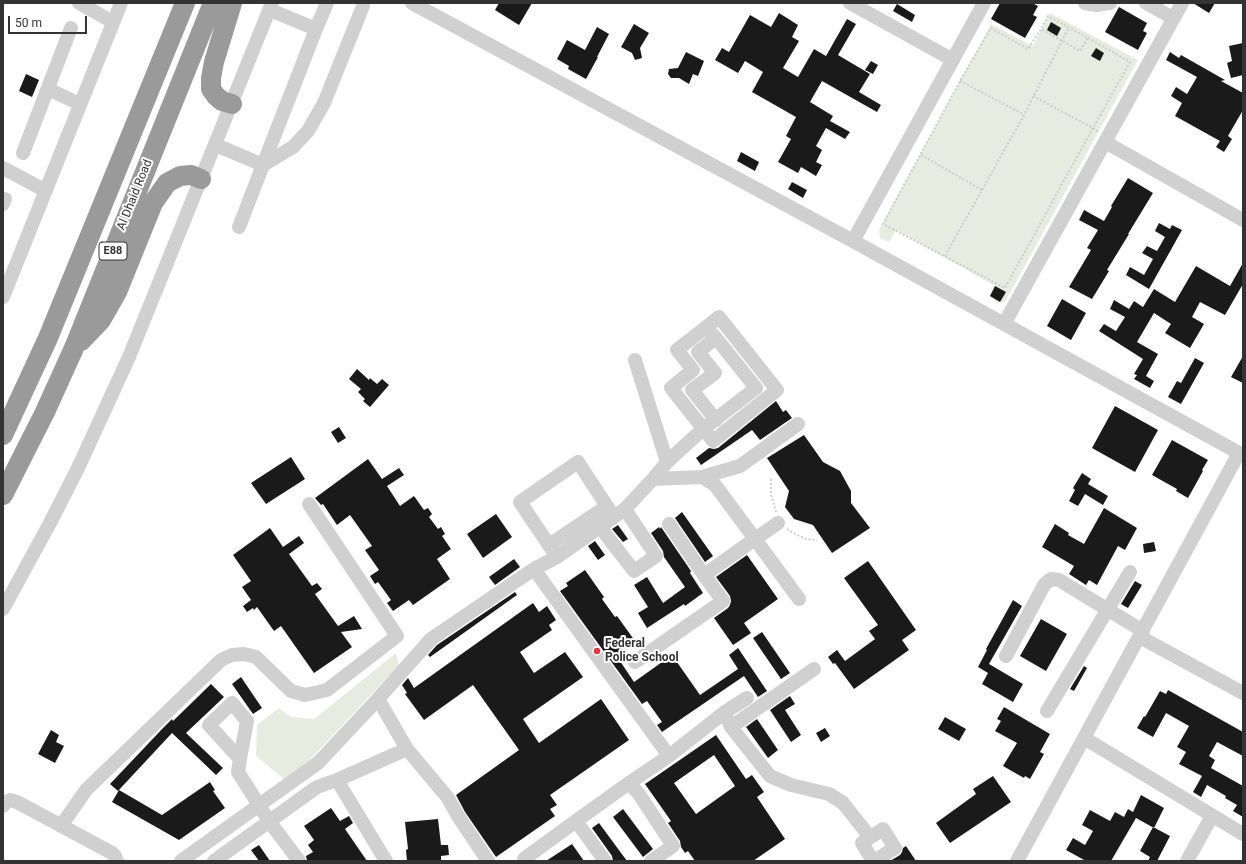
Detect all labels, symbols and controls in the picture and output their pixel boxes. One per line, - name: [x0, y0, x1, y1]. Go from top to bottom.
- scale bar: [10, 8, 89, 34]
- text: 50 m: [15, 16, 42, 30]
- street label: Al Dhaid Road: [114, 158, 156, 232]
- road number: E88: [99, 242, 127, 260]
- place label: Federal Police School: [605, 637, 679, 665]
- marker: Federal Police School: [592, 646, 602, 656]

